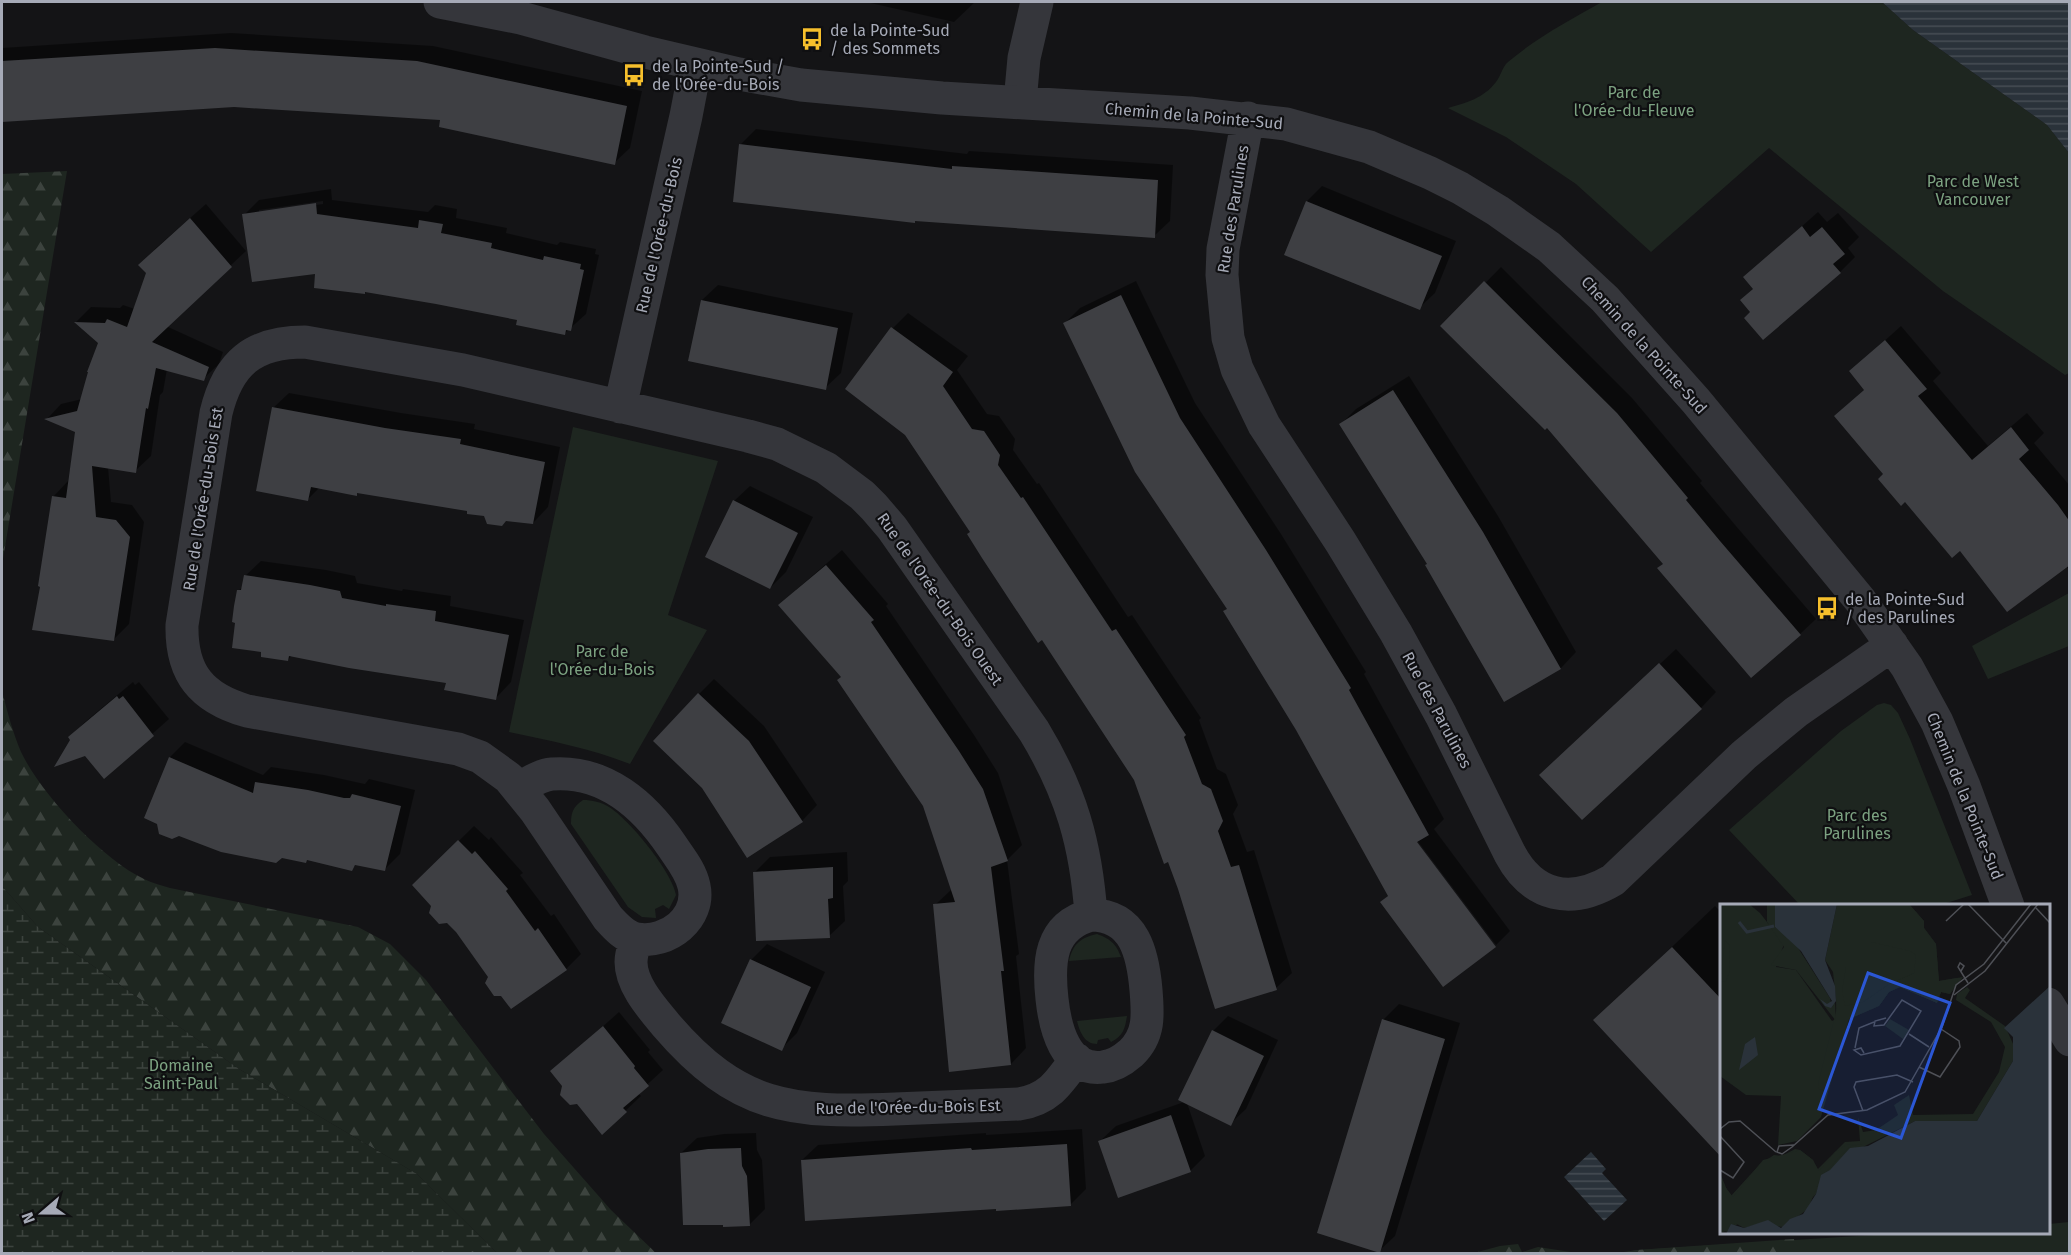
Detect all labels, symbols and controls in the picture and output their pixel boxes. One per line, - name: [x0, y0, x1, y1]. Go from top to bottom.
- place label: de la Pointe-Sud / des Sommets: [830, 21, 950, 58]
- bus stop icon: de la Pointe-Sud / des Sommets: [799, 26, 825, 52]
- place label: de la Pointe-Sud / de l'Orée-du-Bois: [652, 57, 784, 94]
- bus stop icon: de la Pointe-Sud / de l'Orée-du-Bois: [621, 62, 647, 88]
- park label: Parc de l'Orée-du-Fleuve: [1574, 83, 1694, 120]
- street label: Chemin de la Pointe-Sud: [1104, 99, 1284, 133]
- street label: Rue des Parulines: [1214, 144, 1252, 274]
- street label: Rue de l'Orée-du-Bois: [632, 155, 686, 315]
- park label: Parc de West Vancouver: [1927, 172, 2019, 209]
- street label: Chemin de la Pointe-Sud: [1577, 272, 1711, 418]
- street label: Rue de l'Orée-du-Bois Est: [179, 406, 227, 592]
- street label: Rue de l'Orée-du-Bois Ouest: [873, 509, 1007, 689]
- place label: de la Pointe-Sud / des Parulines: [1845, 590, 1965, 627]
- bus stop icon: de la Pointe-Sud / des Parulines: [1814, 595, 1840, 621]
- park label: Parc de l'Orée-du-Bois: [550, 642, 655, 679]
- street label: Rue des Parulines: [1398, 648, 1476, 772]
- street label: Chemin de la Pointe-Sud: [1923, 710, 2007, 882]
- park label: Parc des Parulines: [1823, 806, 1891, 843]
- inset map: [1720, 904, 2050, 1234]
- park label: Domaine Saint-Paul: [144, 1056, 218, 1093]
- street label: Rue de l'Orée-du-Bois Est: [815, 1096, 1001, 1118]
- north arrow: [12, 1183, 72, 1243]
- text: N: [18, 1210, 39, 1226]

